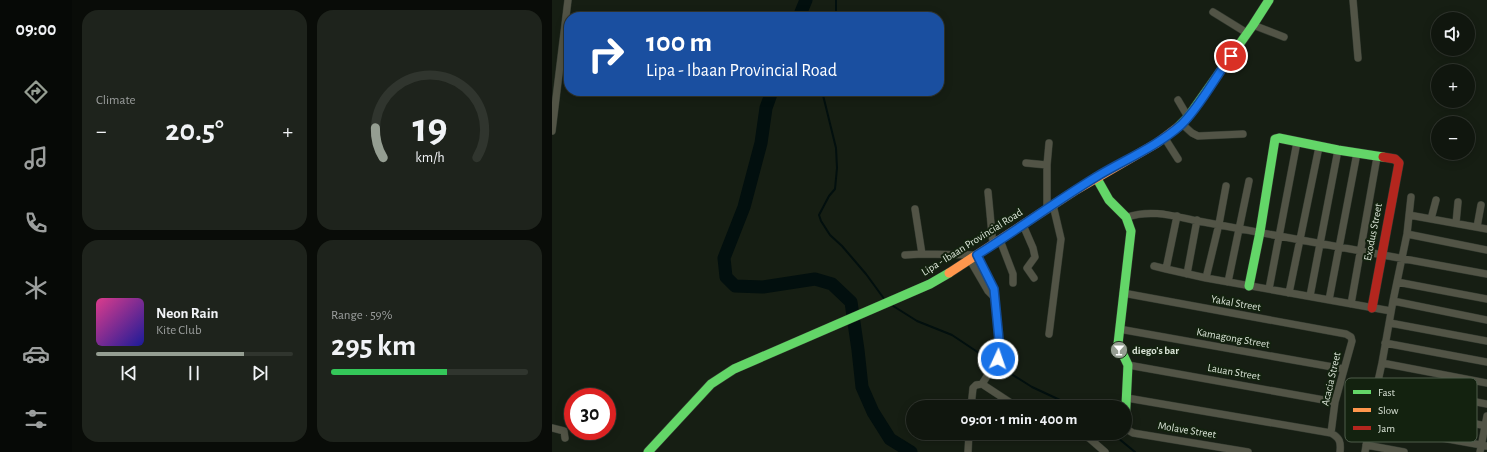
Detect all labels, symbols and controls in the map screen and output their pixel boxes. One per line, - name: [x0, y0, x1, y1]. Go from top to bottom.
- map controls: [1431, 12, 1475, 160]
- button: sound: [1431, 12, 1475, 56]
- text: 09:00: [16, 21, 56, 39]
- icon: right: [580, 28, 632, 80]
- text: 100 m: [646, 29, 712, 57]
- pin: [1214, 39, 1248, 73]
- icon: arrive: [1220, 45, 1242, 67]
- text: Lipa - Ibaan Provincial Road: [646, 62, 837, 80]
- button: +: [1431, 64, 1475, 108]
- icon: directions: [22, 78, 50, 106]
- text: Climate: [96, 94, 135, 107]
- text: 19: [412, 108, 447, 149]
- text: 20.5°: [165, 116, 224, 146]
- button: −: [1431, 116, 1475, 160]
- text: −: [96, 120, 107, 142]
- text: +: [282, 120, 293, 142]
- icon: music: [22, 144, 50, 172]
- text: km/h: [415, 151, 444, 165]
- street label: Exodus Street: [1362, 202, 1384, 262]
- street label: Lipa - Ibaan Provincial Road: [920, 206, 1025, 278]
- icon: phone: [22, 209, 50, 237]
- icon: climate: [22, 274, 50, 302]
- street label: Yakal Street: [1210, 293, 1262, 313]
- text: Neon Rain: [156, 306, 218, 321]
- text: Range · 59%: [331, 309, 392, 322]
- text: Kite Club: [156, 324, 202, 337]
- street label: Kamagong Street: [1196, 326, 1271, 350]
- text: 295 km: [331, 331, 416, 361]
- position arrow: [977, 338, 1019, 380]
- icon: car: [22, 340, 50, 368]
- bar icon: diego's bar: [1109, 340, 1129, 360]
- place label: diego's bar: [1132, 345, 1179, 356]
- street label: Acacia Street: [1319, 350, 1343, 407]
- icon: previous: [118, 362, 140, 384]
- icon: pause: [183, 362, 205, 384]
- icon: next: [249, 362, 271, 384]
- street label: Lauan Street: [1207, 362, 1262, 382]
- legend: [1345, 378, 1477, 442]
- text: Fast: [1378, 387, 1396, 398]
- speed limit sign: 30: [564, 388, 616, 440]
- icon: filters: [22, 405, 50, 433]
- text: Slow: [1378, 405, 1399, 416]
- text: 09:01 · 1 min · 400 m: [961, 412, 1077, 427]
- street label: Molave Street: [1157, 420, 1217, 440]
- text: Jam: [1378, 423, 1395, 434]

